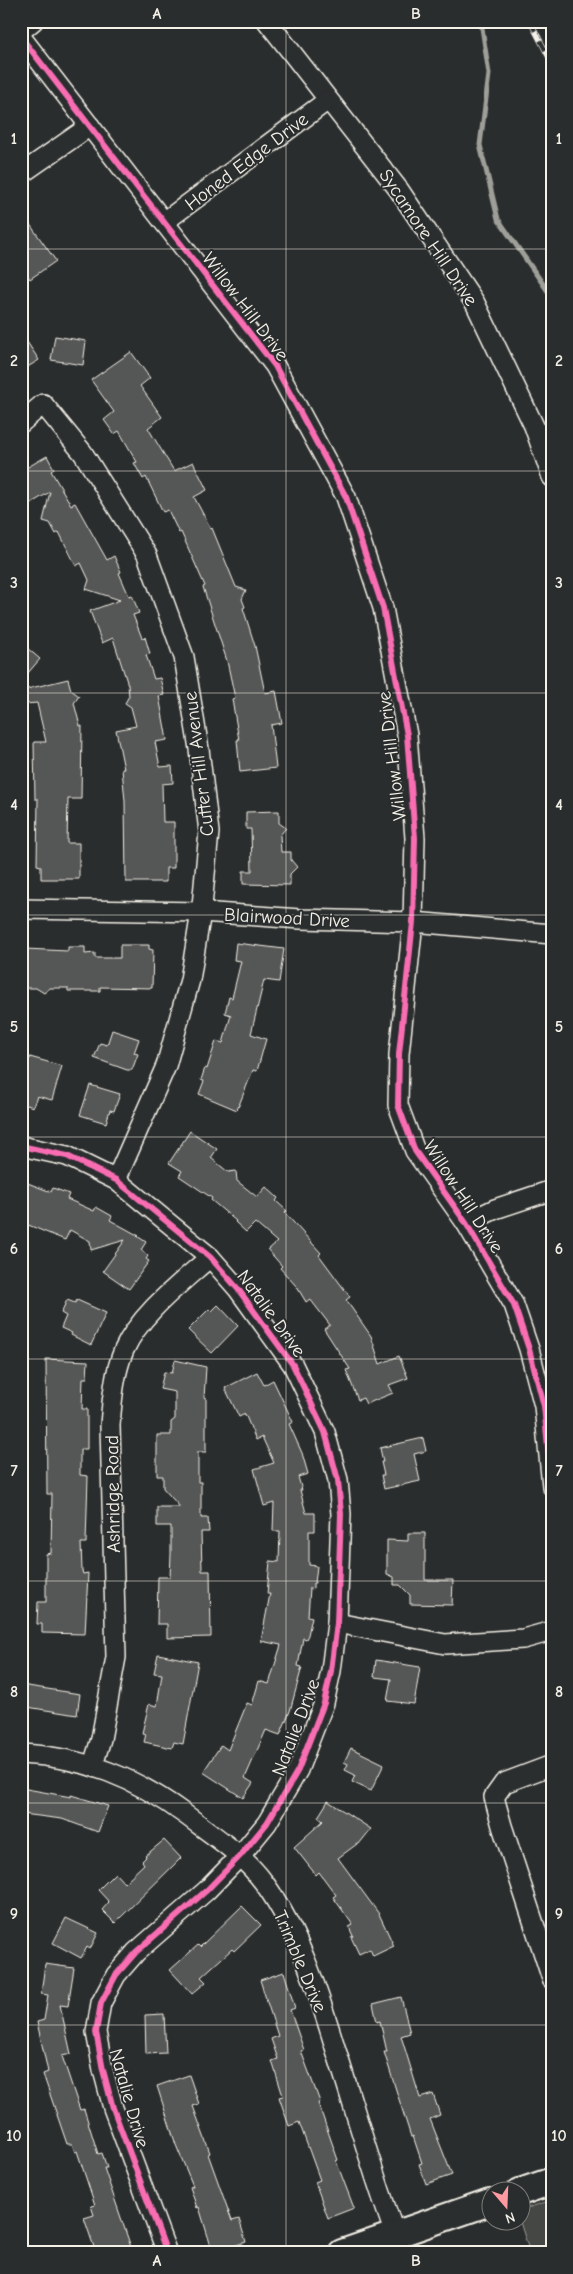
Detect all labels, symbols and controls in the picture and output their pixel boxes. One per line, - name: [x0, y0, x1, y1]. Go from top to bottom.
- text: A: [153, 5, 162, 23]
- text: B: [411, 5, 421, 23]
- street label: Honed Edge Drive: [181, 108, 313, 215]
- text: 1: [11, 130, 17, 148]
- text: 1: [556, 130, 562, 148]
- street label: Sycamore Hill Drive: [374, 165, 482, 310]
- street label: Willow Hill Drive: [197, 248, 293, 365]
- text: 2: [10, 352, 18, 370]
- text: 2: [555, 352, 563, 370]
- text: 3: [10, 574, 18, 592]
- text: 3: [555, 574, 563, 592]
- street label: Cutter Hill Avenue: [179, 690, 219, 838]
- street label: Willow Hill Drive: [373, 690, 411, 822]
- text: 4: [10, 796, 18, 814]
- text: 4: [555, 796, 563, 814]
- street label: Blairwood Drive: [223, 904, 350, 932]
- text: 5: [10, 1018, 18, 1036]
- text: 5: [555, 1018, 563, 1036]
- street label: Willow Hill Drive: [418, 1136, 508, 1257]
- text: 6: [10, 1240, 18, 1258]
- text: 6: [555, 1240, 563, 1258]
- street label: Natalie Drive: [232, 1266, 310, 1361]
- street label: Ashridge Road: [101, 1435, 125, 1553]
- text: 7: [10, 1462, 18, 1480]
- text: 7: [555, 1462, 563, 1480]
- street label: Natalie Drive: [267, 1676, 325, 1779]
- text: 8: [10, 1683, 18, 1701]
- text: 8: [555, 1683, 563, 1701]
- text: 9: [10, 1905, 18, 1923]
- text: 9: [555, 1905, 563, 1923]
- street label: Trimble Drive: [269, 1907, 331, 2016]
- street label: Natalie Drive: [104, 2046, 154, 2150]
- text: 10: [6, 2127, 22, 2145]
- text: 10: [551, 2127, 567, 2145]
- north arrow: [480, 2182, 530, 2232]
- text: N: [503, 2208, 517, 2227]
- text: A: [153, 2252, 162, 2270]
- text: B: [411, 2252, 421, 2270]

